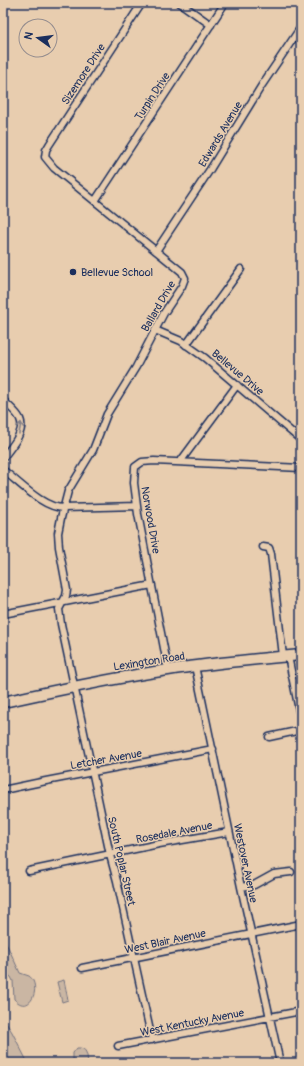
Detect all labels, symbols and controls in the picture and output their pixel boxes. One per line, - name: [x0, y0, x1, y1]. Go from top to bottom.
- north arrow: [18, 18, 58, 58]
- text: N: [22, 30, 36, 41]
- street label: Sizemore Drive: [59, 41, 108, 107]
- street label: Turpin Drive: [132, 69, 173, 123]
- street label: Edwards Avenue: [196, 99, 245, 169]
- place label: Bellevue School: [81, 266, 153, 279]
- marker: Bellevue School: [68, 267, 78, 277]
- street label: Ballard Drive: [139, 278, 179, 334]
- street label: Bellevue Drive: [209, 347, 267, 398]
- one-way arrow: [16, 422, 24, 435]
- street label: Norwood Drive: [138, 486, 163, 555]
- street label: Lexington Road: [112, 649, 186, 674]
- street label: Letcher Avenue: [69, 747, 143, 772]
- street label: South Poplar Street: [105, 815, 138, 907]
- street label: Rosedale Avenue: [135, 819, 214, 846]
- street label: Westover Avenue: [231, 822, 260, 904]
- street label: West Blair Avenue: [123, 926, 207, 956]
- street label: West Kentucky Avenue: [139, 1006, 246, 1039]

